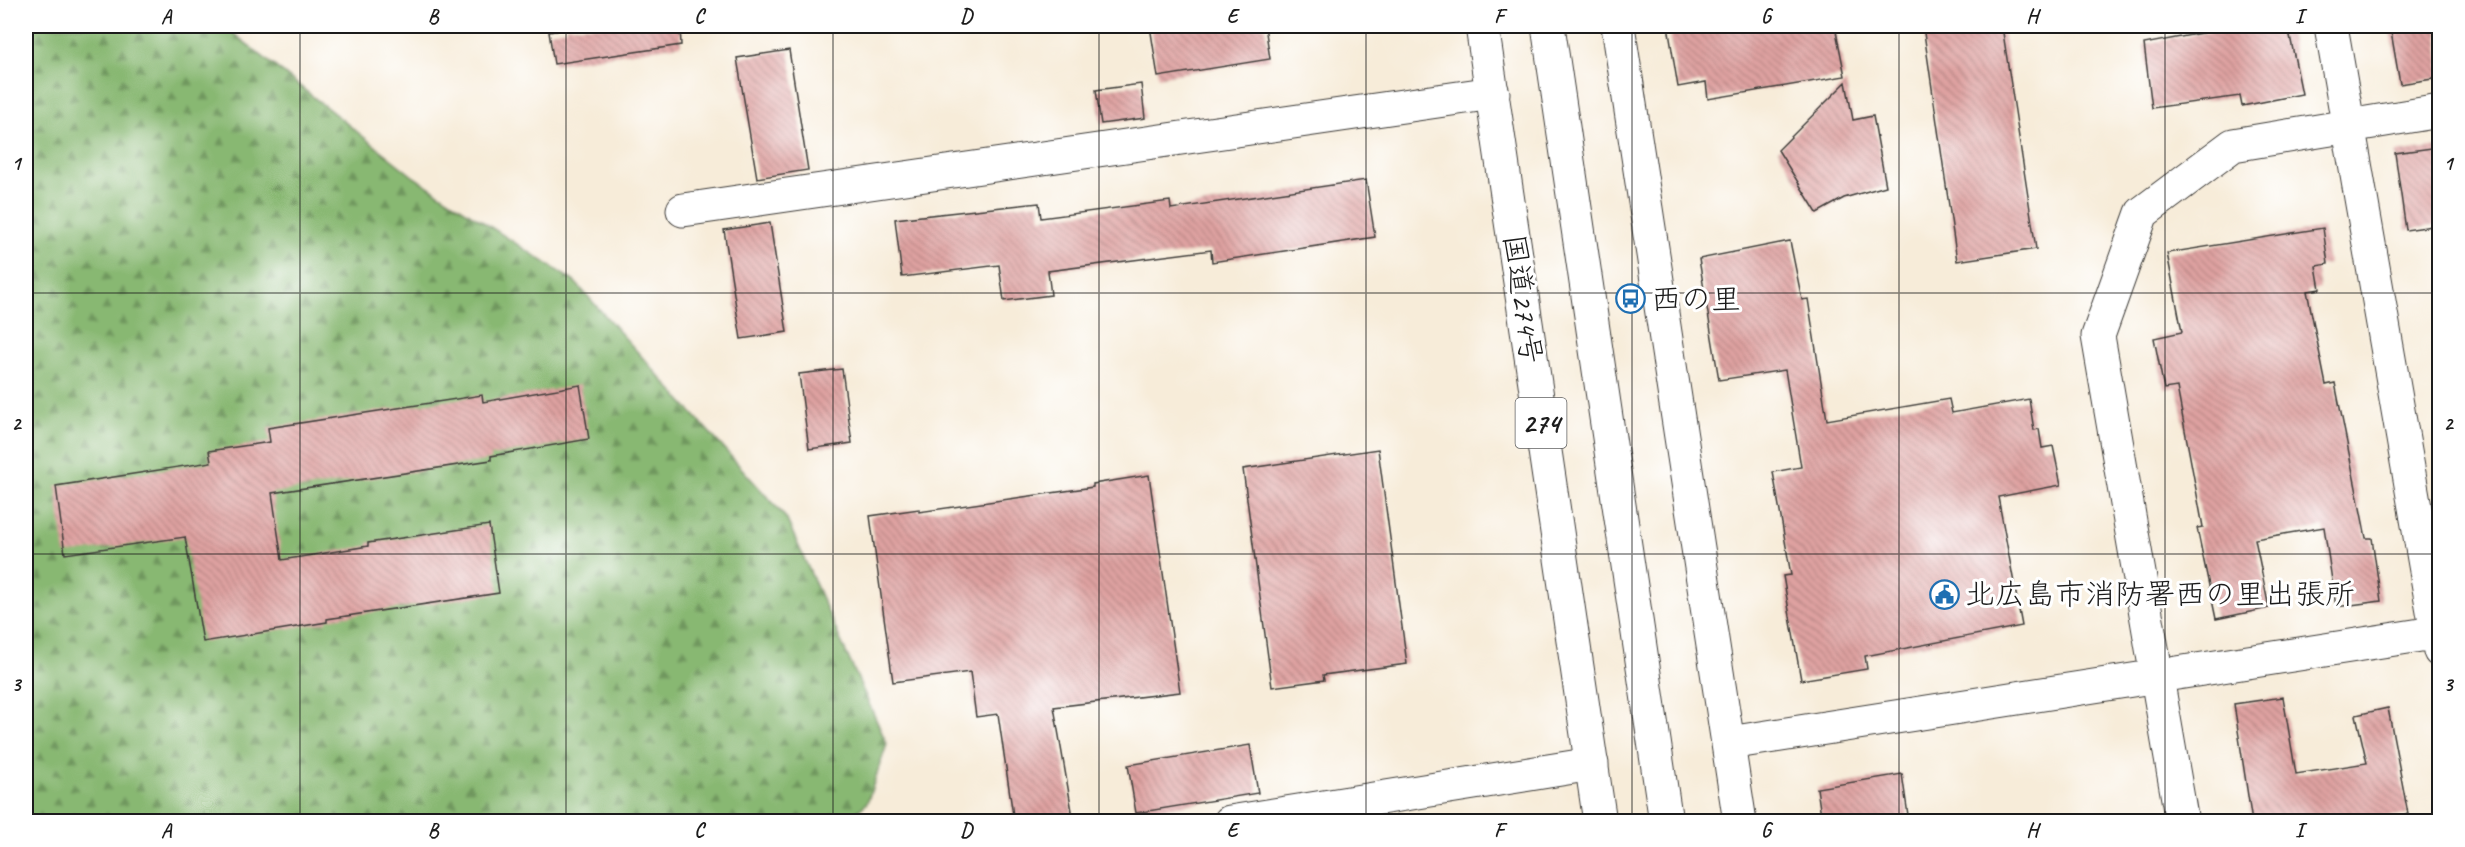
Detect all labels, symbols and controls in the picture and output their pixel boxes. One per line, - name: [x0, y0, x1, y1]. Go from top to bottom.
- text: A: [161, 4, 173, 29]
- text: B: [428, 4, 440, 29]
- text: C: [694, 4, 706, 29]
- text: D: [960, 4, 974, 29]
- text: E: [1227, 4, 1241, 29]
- text: F: [1494, 4, 1508, 29]
- text: G: [1761, 4, 1774, 29]
- text: H: [2026, 4, 2041, 29]
- text: I: [2295, 4, 2308, 29]
- text: 1: [12, 151, 23, 176]
- text: 1: [2444, 151, 2455, 176]
- street label: 国道274号: [1495, 232, 1551, 366]
- place label: 西の里: [1651, 280, 1741, 318]
- bus stop icon: 西の里: [1614, 283, 1646, 315]
- road number: 274: [1516, 398, 1566, 448]
- text: 2: [12, 411, 23, 436]
- text: 2: [2444, 411, 2455, 436]
- place label: 北広島市消防署西の里出張所: [1965, 575, 2355, 613]
- public building icon: 北広島市消防署西の里出張所: [1928, 578, 1960, 610]
- text: 3: [12, 672, 23, 697]
- text: 3: [2444, 672, 2455, 697]
- text: A: [161, 818, 173, 843]
- text: B: [428, 818, 440, 843]
- text: C: [694, 818, 706, 843]
- text: D: [960, 818, 974, 843]
- text: E: [1227, 818, 1241, 843]
- text: F: [1494, 818, 1508, 843]
- text: G: [1761, 818, 1774, 843]
- text: H: [2026, 818, 2041, 843]
- text: I: [2295, 818, 2308, 843]

